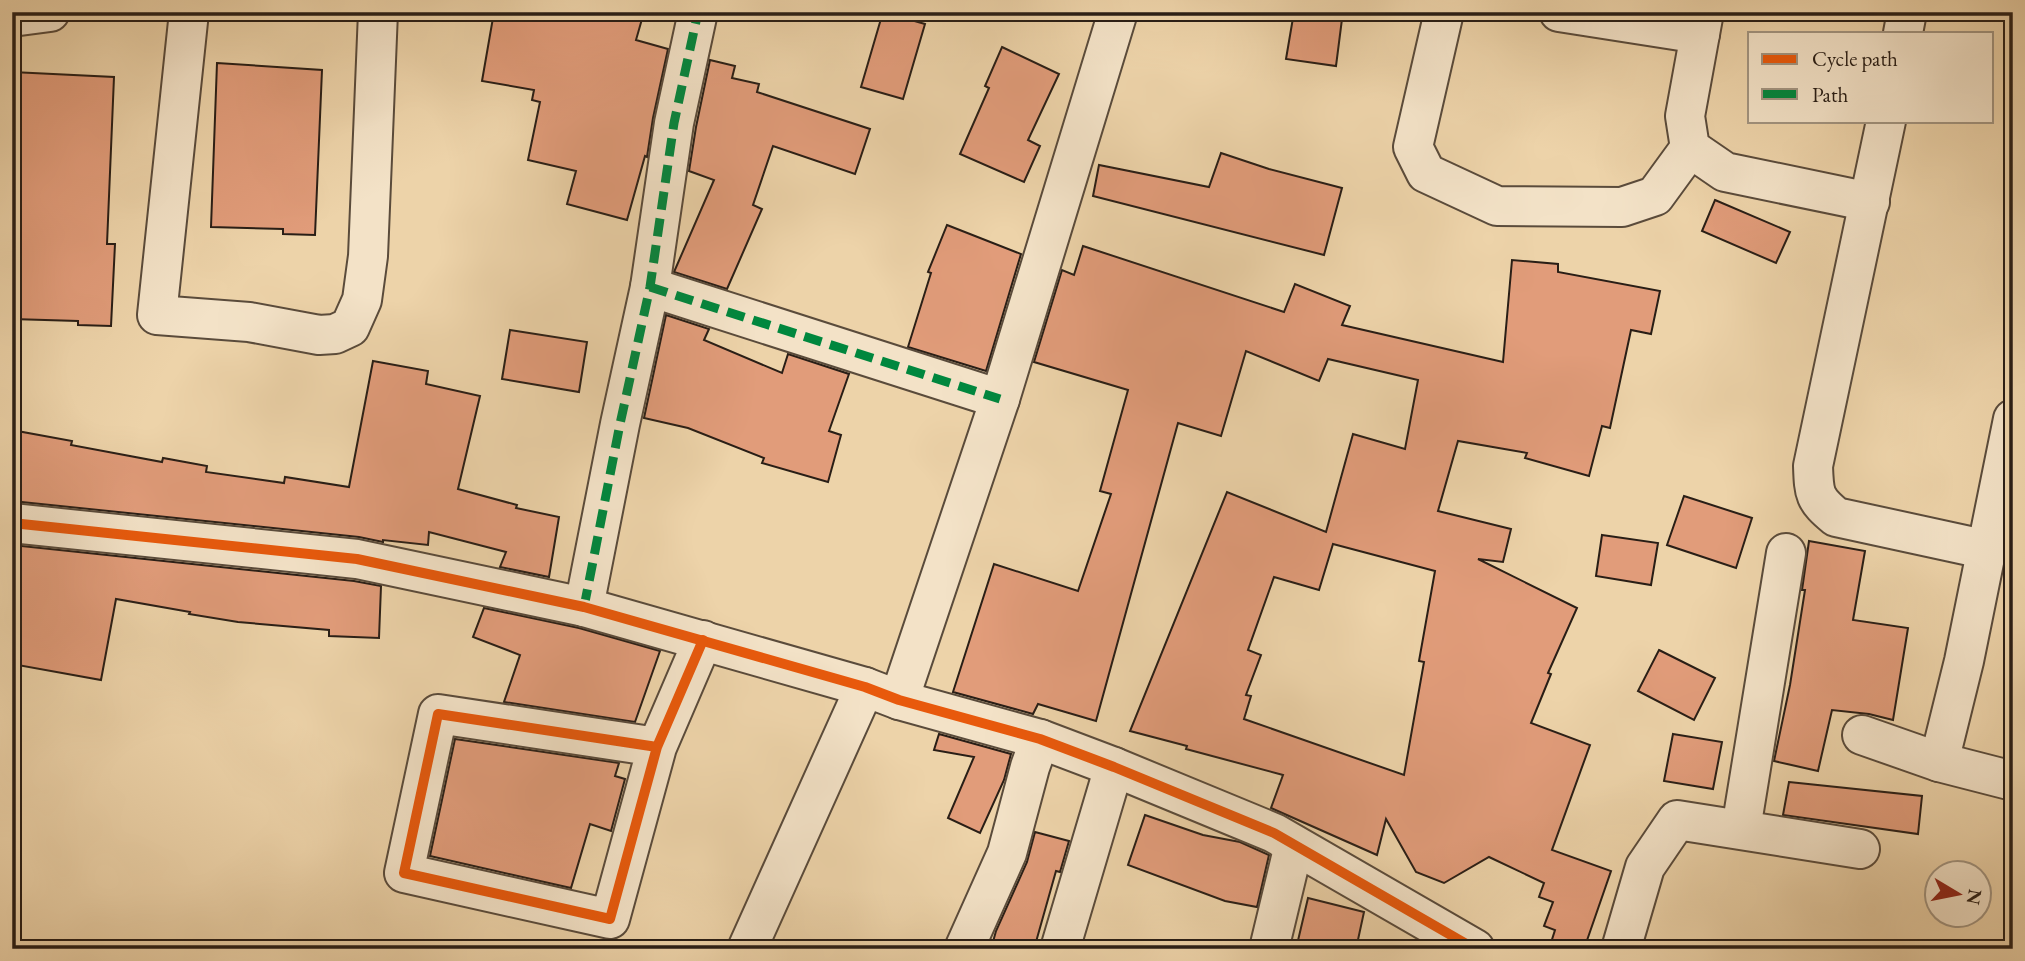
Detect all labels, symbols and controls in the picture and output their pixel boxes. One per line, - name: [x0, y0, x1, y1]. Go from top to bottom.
- legend: [1748, 32, 1994, 122]
- text: Cycle path: [1812, 45, 1898, 72]
- text: Path: [1812, 81, 1849, 108]
- north arrow: [1924, 860, 1994, 930]
- text: N: [1960, 887, 1988, 907]

